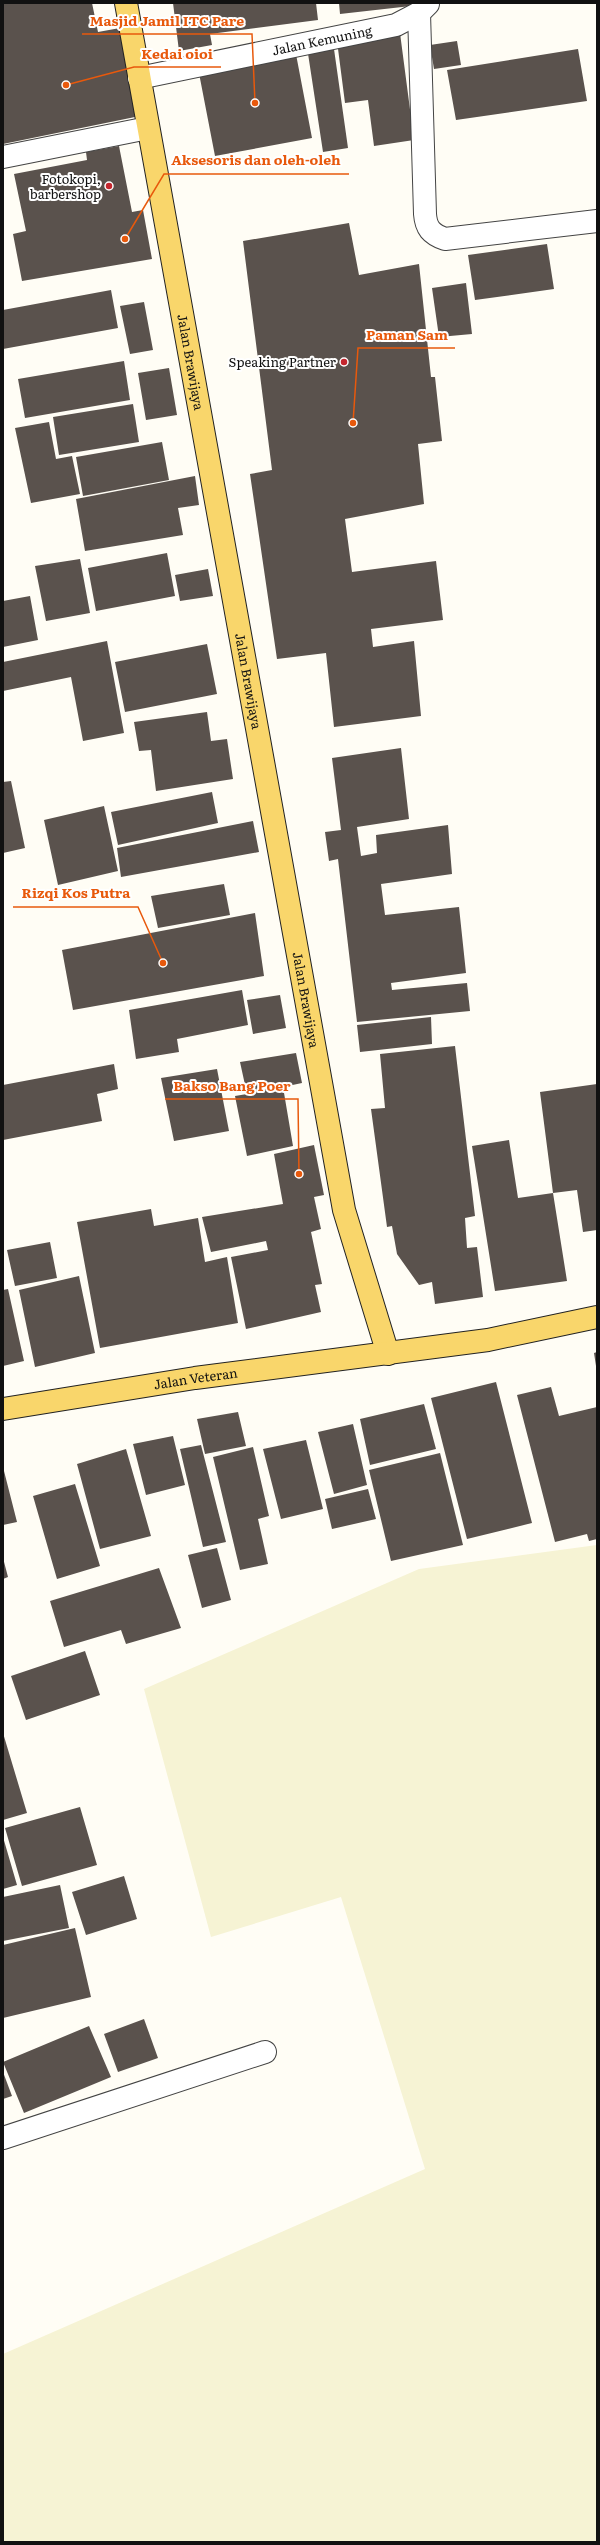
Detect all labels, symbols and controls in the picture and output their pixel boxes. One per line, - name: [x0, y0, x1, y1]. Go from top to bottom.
- callout: Masjid Jamil ITC Pare: [82, 8, 252, 34]
- text: Masjid Jamil ITC Pare: [90, 10, 244, 30]
- street label: Jalan Kemuning: [270, 20, 375, 59]
- callout: Kedai oioi: [134, 41, 221, 67]
- text: Kedai oioi: [141, 43, 213, 63]
- callout: Aksesoris dan oleh-oleh: [164, 148, 349, 174]
- text: Aksesoris dan oleh-oleh: [171, 149, 341, 169]
- place label: Fotokopi, barbershop: [30, 169, 101, 203]
- marker: Fotokopi, barbershop: [104, 181, 114, 191]
- street label: Jalan Brawijaya: [173, 312, 209, 412]
- callout: Paman Sam: [358, 322, 455, 348]
- text: Paman Sam: [366, 324, 448, 344]
- place label: Speaking Partner: [229, 352, 337, 371]
- marker: Speaking Partner: [339, 357, 349, 367]
- street label: Jalan Brawijaya: [231, 631, 267, 731]
- callout: Rizqi Kos Putra: [13, 881, 138, 907]
- text: Rizqi Kos Putra: [22, 882, 131, 902]
- street label: Jalan Brawijaya: [289, 950, 325, 1049]
- callout: Bakso Bang Poer: [165, 1073, 298, 1099]
- text: Bakso Bang Poer: [173, 1075, 291, 1095]
- street label: Jalan Veteran: [152, 1363, 239, 1394]

